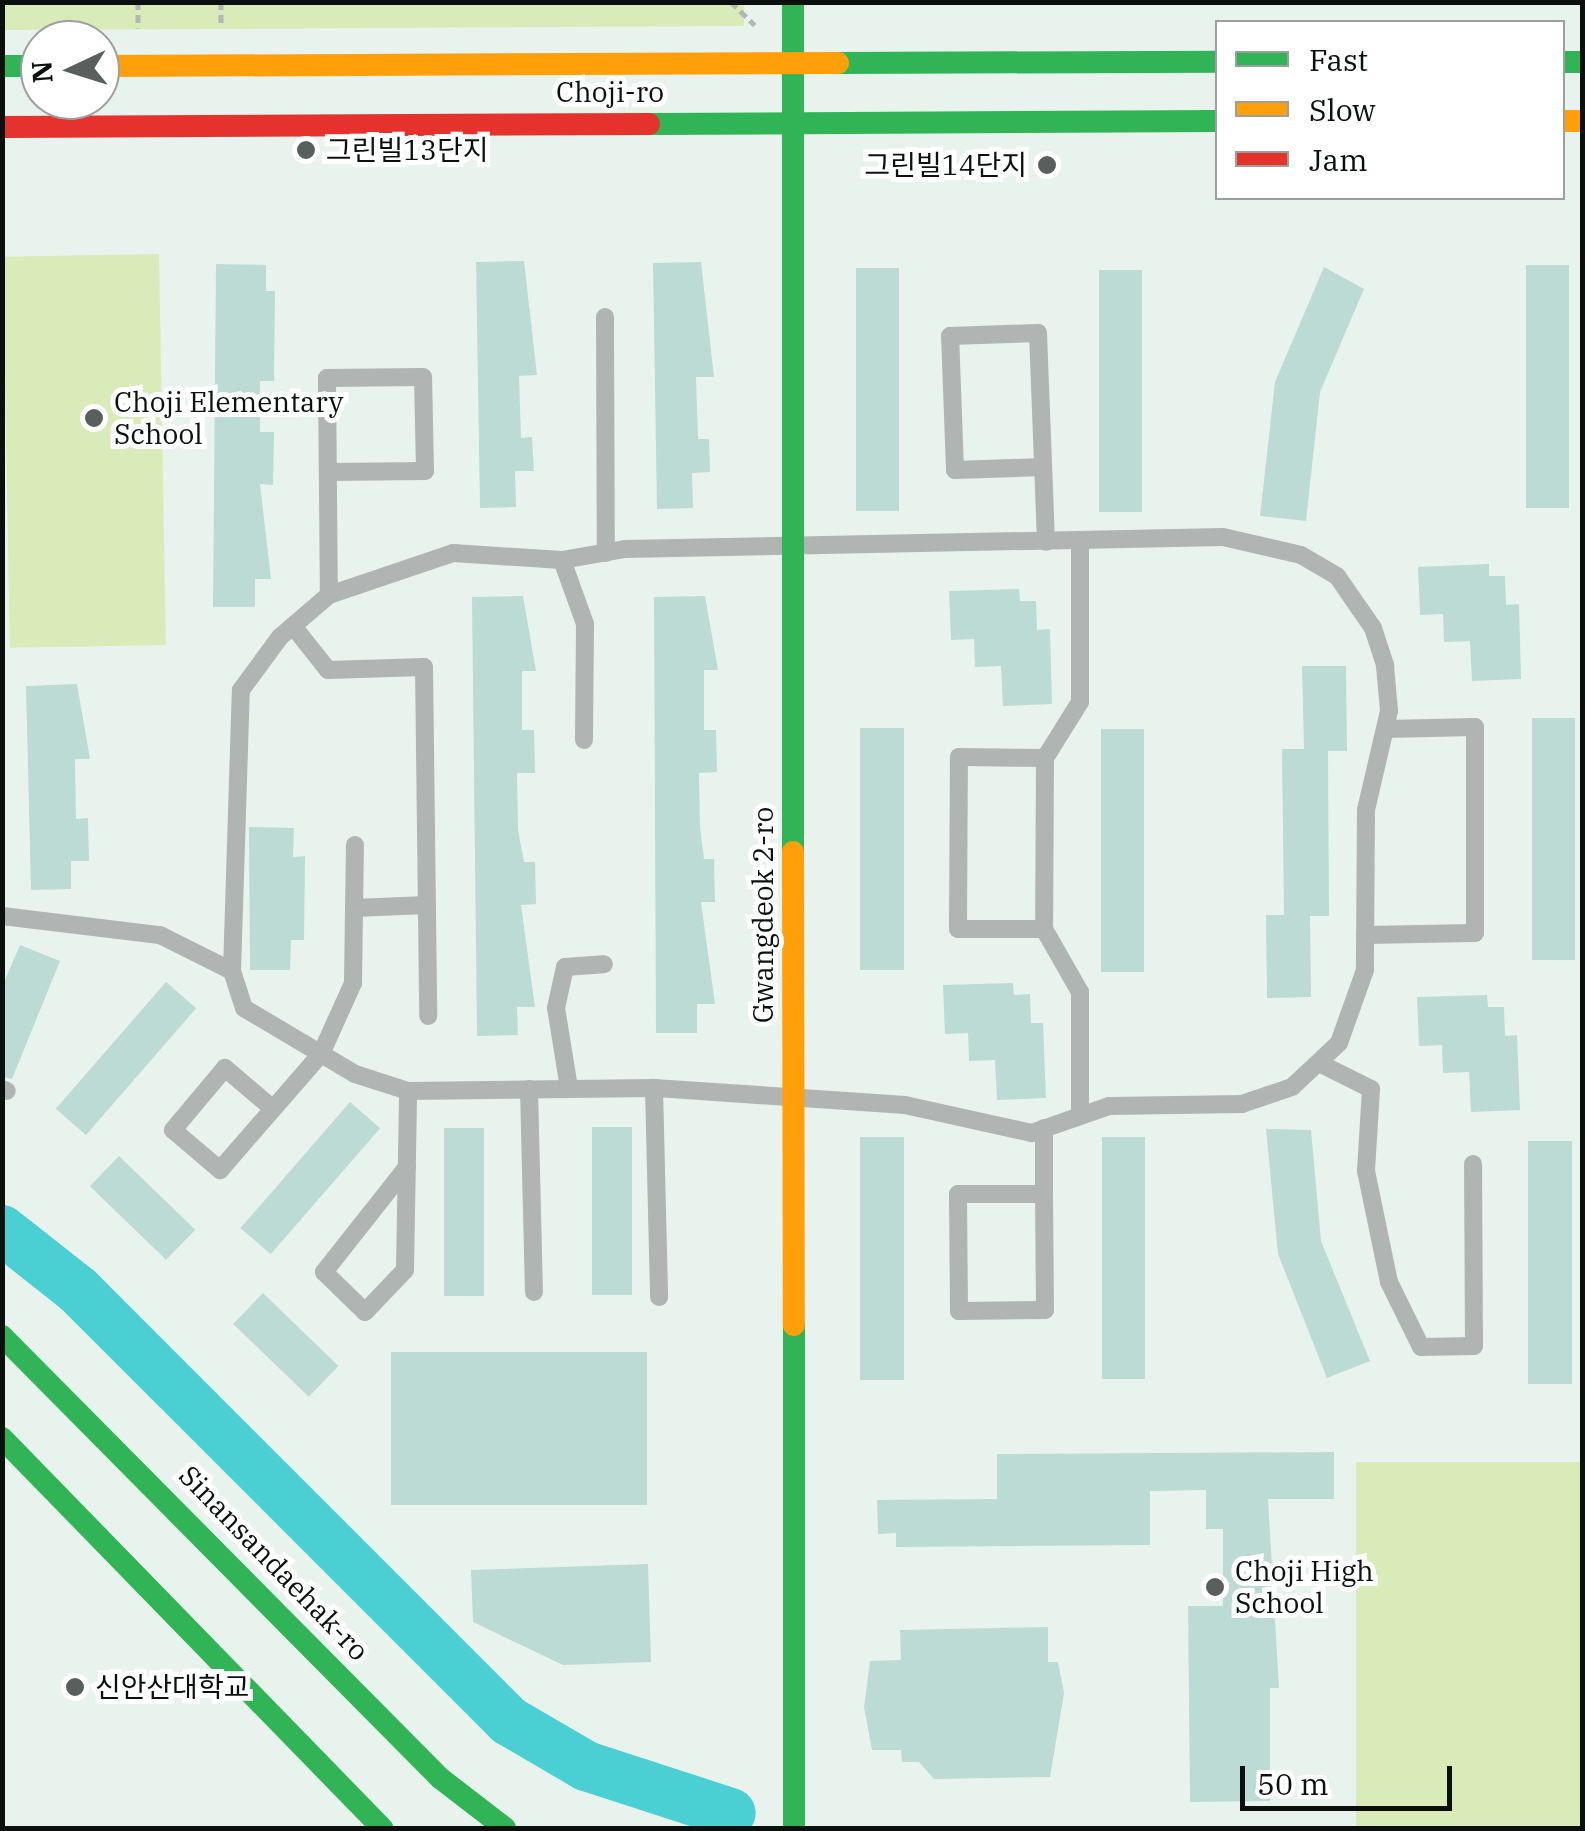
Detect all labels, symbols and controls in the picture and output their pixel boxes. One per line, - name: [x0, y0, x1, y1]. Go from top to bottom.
- north arrow: [20, 20, 120, 120]
- legend: [1215, 20, 1565, 200]
- text: Fast: [1309, 40, 1368, 79]
- text: N: [22, 60, 61, 84]
- street label: Choji-ro: [556, 75, 664, 109]
- text: Slow: [1309, 90, 1376, 129]
- place label: 그린빌13단지: [326, 133, 488, 167]
- marker: 그린빌13단지: [295, 139, 317, 161]
- text: Jam: [1309, 140, 1368, 179]
- place label: 그린빌14단지: [865, 148, 1027, 182]
- marker: 그린빌14단지: [1036, 154, 1058, 176]
- place label: Choji Elementary School: [114, 385, 344, 451]
- marker: Choji Elementary School: [83, 407, 105, 429]
- street label: Gwangdeok 2-ro: [746, 807, 780, 1023]
- street label: Sinansandaehak-ro: [172, 1459, 376, 1667]
- place label: Choji High School: [1235, 1554, 1374, 1620]
- marker: Choji High School: [1204, 1576, 1226, 1598]
- place label: 신안산대학교: [95, 1670, 250, 1704]
- marker: 신안산대학교: [64, 1676, 86, 1698]
- scale bar: [1245, 1746, 1458, 1808]
- text: 50 m: [1257, 1764, 1329, 1803]

